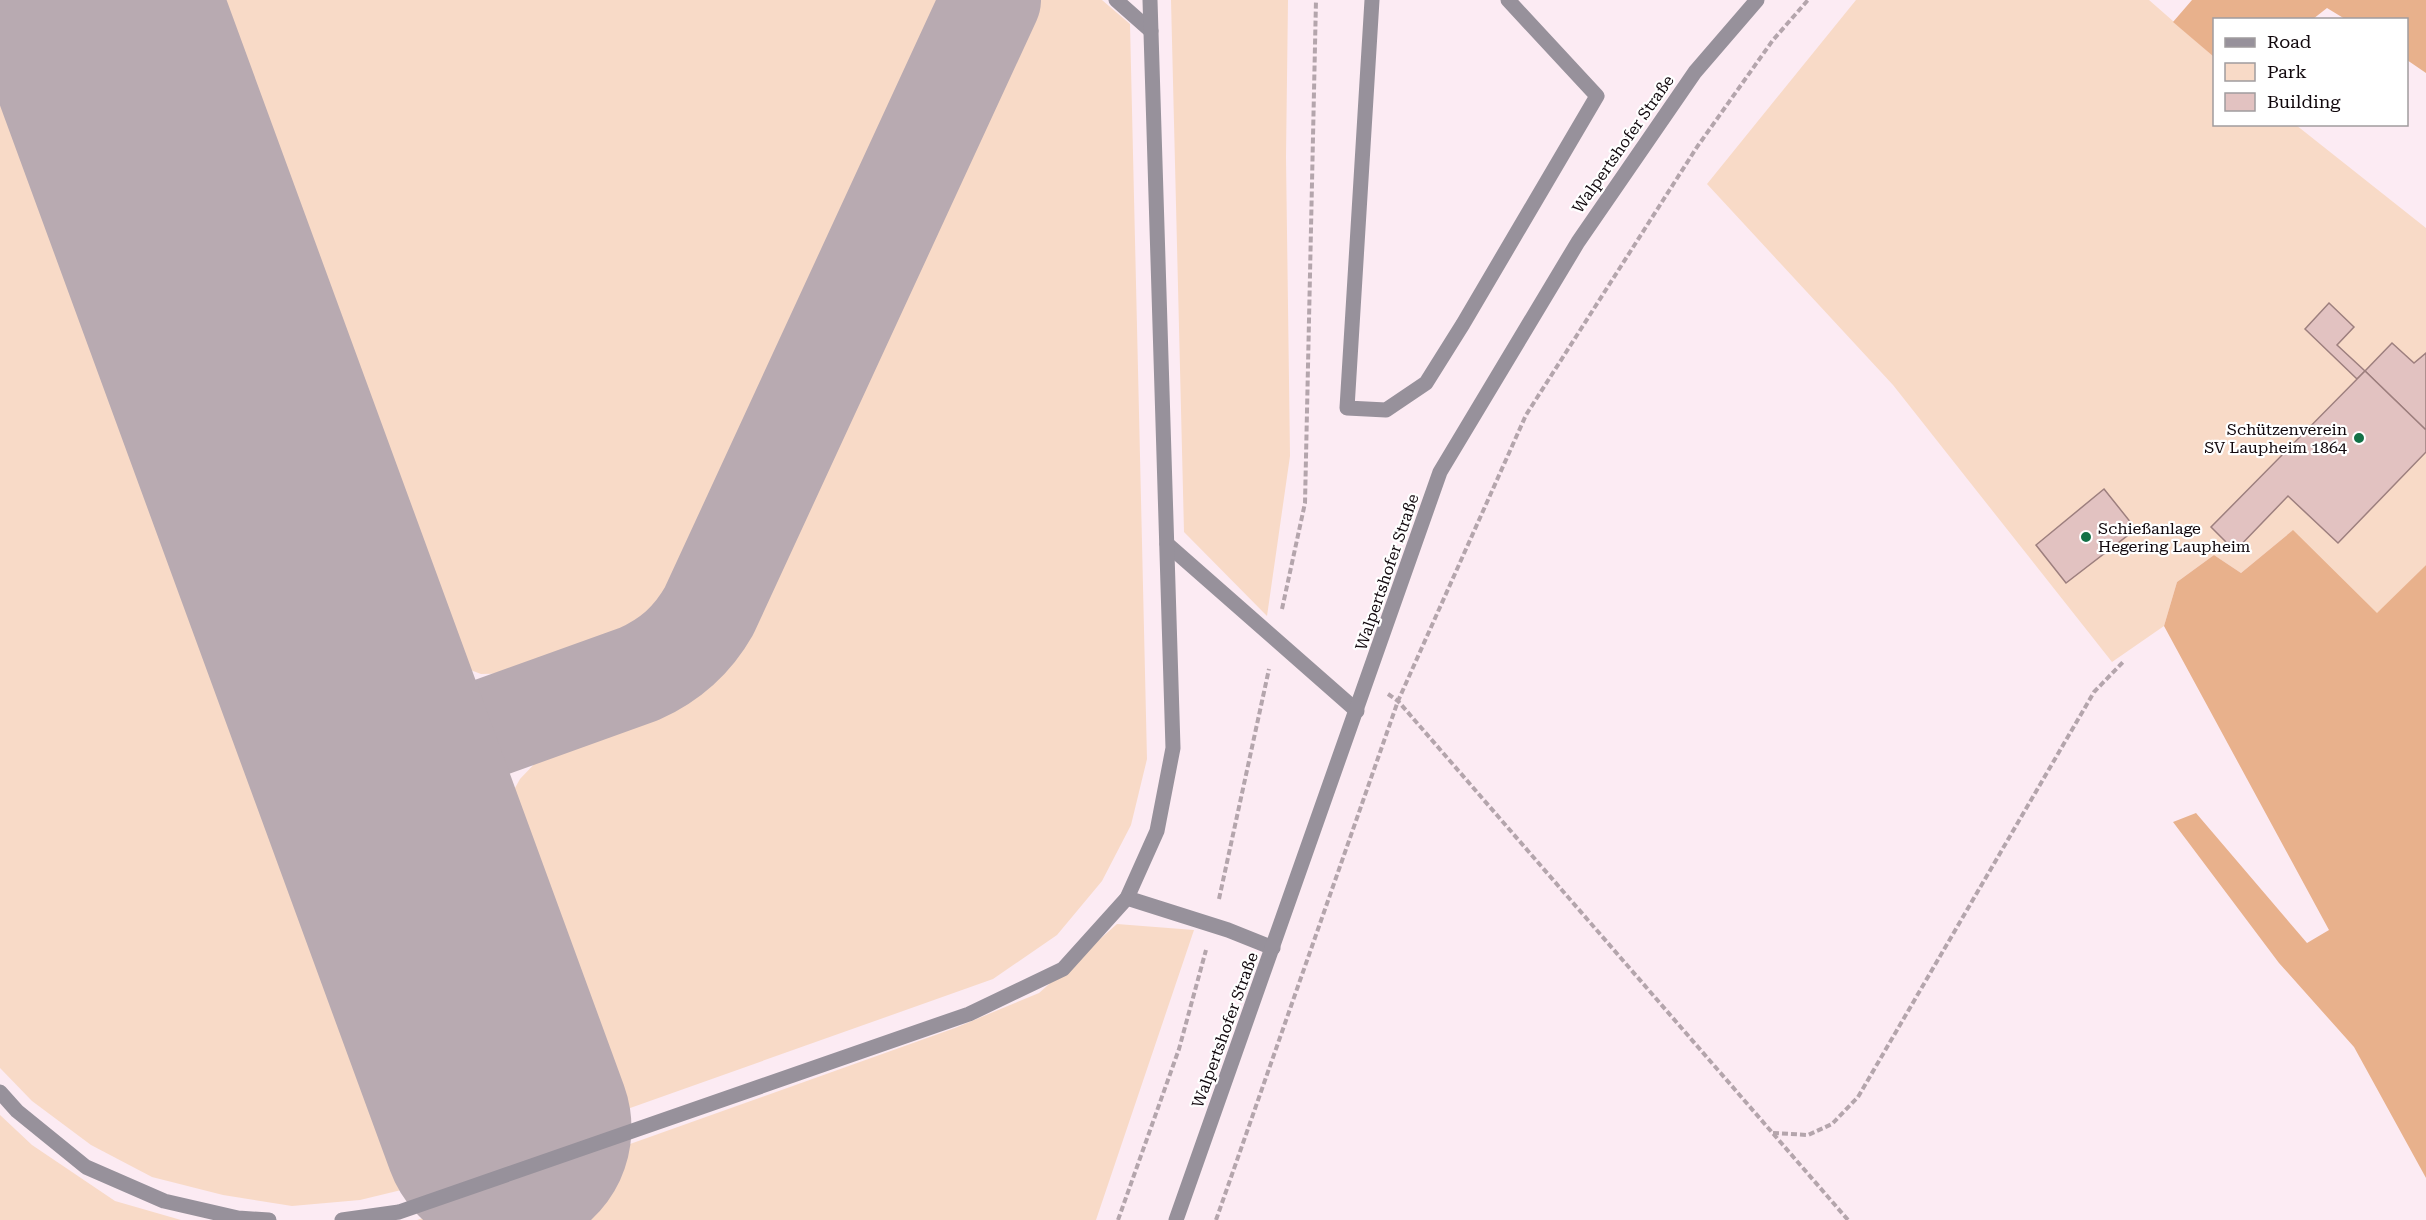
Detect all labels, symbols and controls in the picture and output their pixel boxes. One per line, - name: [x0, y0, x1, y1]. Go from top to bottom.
- legend: [2213, 18, 2408, 126]
- text: Road: [2267, 31, 2312, 52]
- text: Park: [2267, 61, 2307, 82]
- street label: Walpertshofer Straße: [1568, 71, 1678, 217]
- text: Building: [2267, 91, 2341, 112]
- place label: Schützenverein SV Laupheim 1864: [2204, 420, 2347, 457]
- marker: Schützenverein SV Laupheim 1864: [2352, 431, 2366, 445]
- street label: Walpertshofer Straße: [1351, 491, 1423, 653]
- place label: Schießanlage Hegering Laupheim: [2098, 519, 2251, 556]
- marker: Schießanlage Hegering Laupheim: [2079, 530, 2093, 544]
- street label: Walpertshofer Straße: [1188, 949, 1262, 1110]

